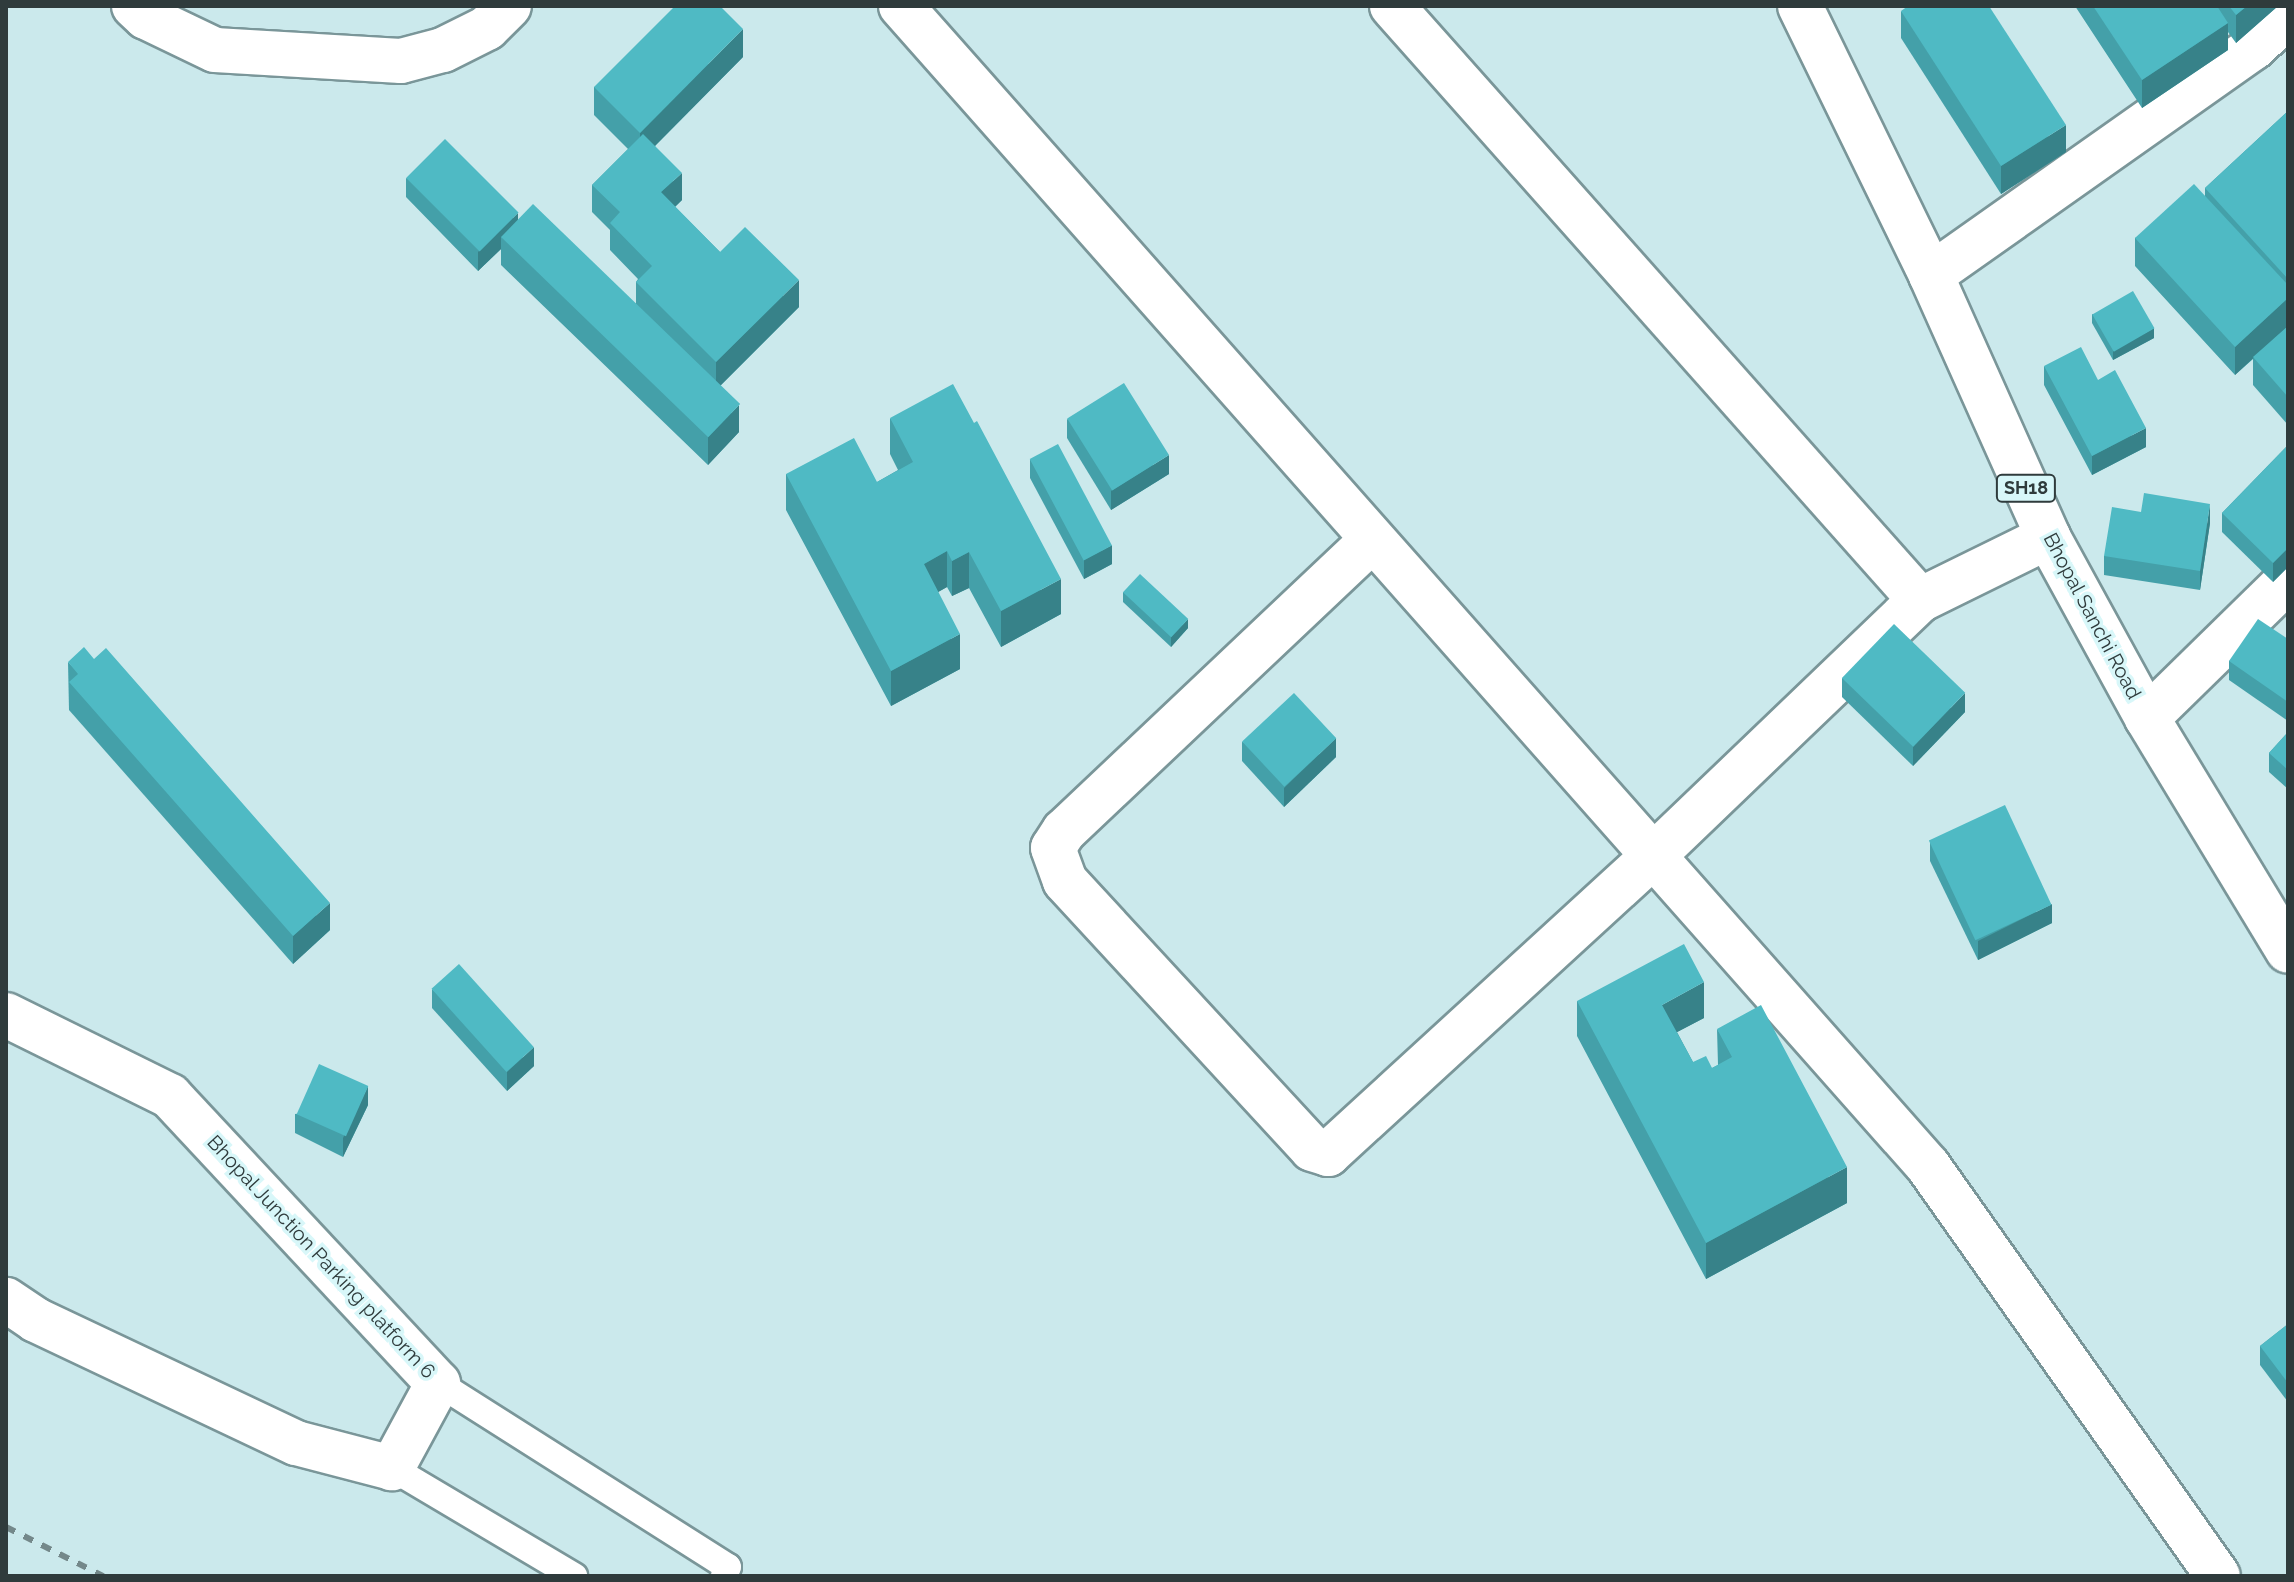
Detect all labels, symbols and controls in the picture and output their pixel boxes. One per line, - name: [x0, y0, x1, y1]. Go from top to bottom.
- road number: SH18: [1994, 474, 2058, 502]
- street label: Bhopal Sanchi Road: [2038, 529, 2146, 703]
- street label: Bhopal Junction Parking platform 6: [201, 1130, 441, 1384]

